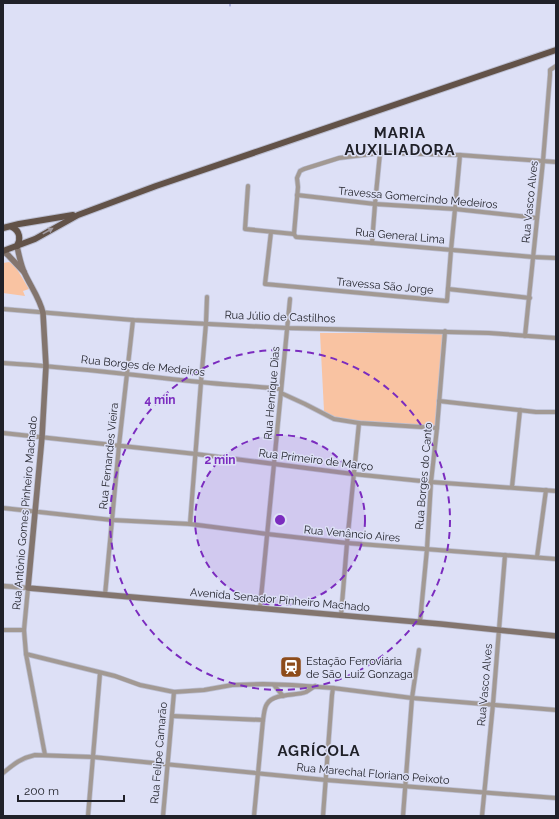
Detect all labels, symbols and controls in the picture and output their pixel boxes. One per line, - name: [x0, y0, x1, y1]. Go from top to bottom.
- district label: MARIA AUXILIADORA: [344, 124, 456, 159]
- street label: Rua Vasco Alves: [519, 160, 541, 244]
- street label: Travessa Gomercindo Medeiros: [338, 185, 498, 211]
- street label: Rua General Lima: [355, 226, 445, 246]
- one-way arrow: [42, 228, 54, 235]
- street label: Travessa São Jorge: [336, 275, 435, 297]
- street label: Rua Júlio de Castilhos: [224, 309, 336, 325]
- street label: Rua Henrique Dias: [261, 346, 283, 440]
- street label: Rua Borges de Medeiros: [80, 353, 206, 379]
- text: 4 min: [144, 393, 176, 407]
- street label: Rua Fernandes Vieira: [97, 402, 121, 510]
- street label: Rua Antônio Gomes Pinheiro Machado: [10, 415, 40, 611]
- street label: Rua Borges do Canto: [413, 421, 435, 530]
- street label: Rua Primeiro de Março: [258, 447, 375, 474]
- text: 2 min: [204, 453, 236, 467]
- centre of rings: [273, 513, 287, 527]
- street label: Rua Venâncio Aires: [303, 523, 401, 545]
- street label: Avenida Senador Pinheiro Machado: [190, 586, 371, 614]
- street label: Rua Vasco Alves: [475, 643, 495, 727]
- station icon: Estação Ferroviária de São Luiz Gonzaga: [278, 654, 304, 680]
- place label: Estação Ferroviária de São Luiz Gonzaga: [306, 655, 413, 681]
- street label: Rua Felipe Camarão: [148, 701, 170, 805]
- district label: AGRÍCOLA: [277, 742, 361, 760]
- street label: Rua Marechal Floriano Peixoto: [296, 761, 451, 787]
- scale bar: [18, 777, 124, 803]
- text: 200 m: [24, 784, 59, 798]

